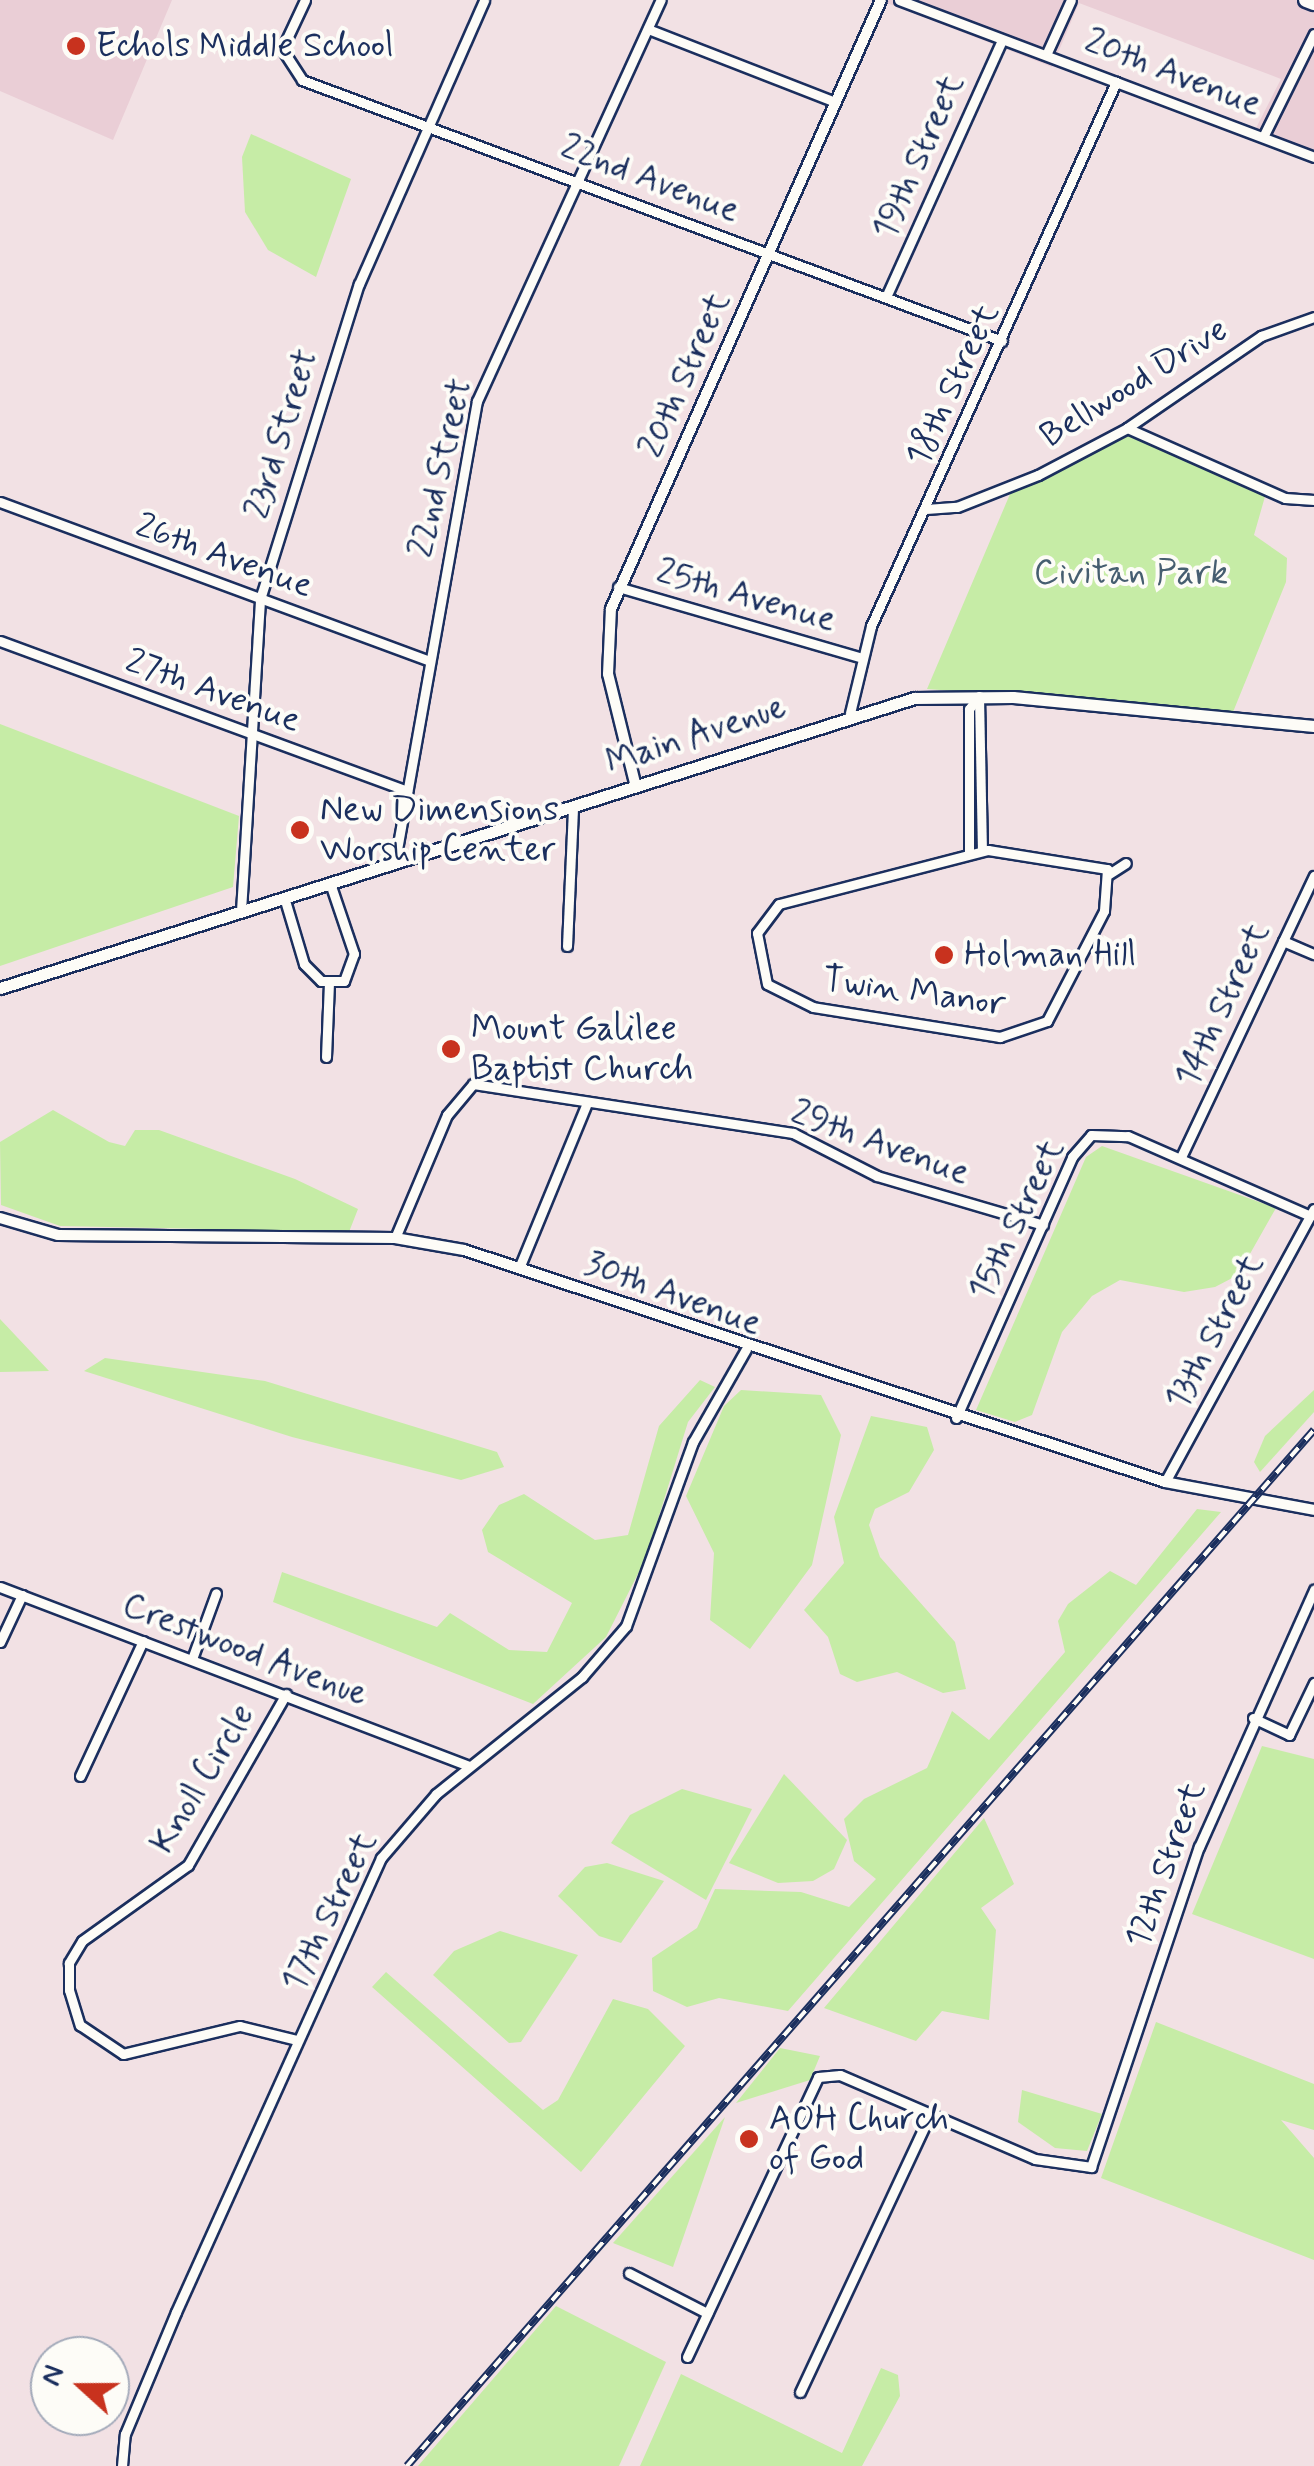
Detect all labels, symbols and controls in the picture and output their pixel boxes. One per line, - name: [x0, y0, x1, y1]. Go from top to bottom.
- street label: 20th Avenue: [1079, 20, 1267, 126]
- place label: Echols Middle School: [96, 25, 400, 67]
- marker: Echols Middle School: [65, 35, 87, 57]
- street label: 19th Street: [864, 68, 974, 246]
- street label: 22nd Avenue: [554, 125, 746, 233]
- street label: 20th Street: [630, 286, 740, 464]
- street label: 18th Street: [897, 297, 1009, 473]
- street label: Bellwood Drive: [1034, 310, 1234, 456]
- street label: 23rd Street: [237, 345, 327, 523]
- street label: 22nd Street: [400, 375, 482, 561]
- street label: 26th Avenue: [130, 505, 318, 607]
- street label: 25th Avenue: [652, 550, 840, 642]
- park label: Civitan Park: [1035, 552, 1227, 594]
- street label: 27th Avenue: [120, 640, 306, 742]
- street label: Main Avenue: [596, 685, 796, 785]
- place label: New Dimensions Worship Center: [320, 789, 573, 871]
- marker: New Dimensions Worship Center: [289, 819, 311, 841]
- street label: 14th Street: [1167, 916, 1279, 1094]
- place label: Holman Hill: [964, 934, 1139, 976]
- marker: Holman Hill: [933, 944, 955, 966]
- street label: Twin Manor: [819, 958, 1009, 1026]
- place label: Mount Galilee Baptist Church: [471, 1008, 693, 1090]
- marker: Mount Galilee Baptist Church: [440, 1038, 462, 1060]
- street label: 29th Avenue: [785, 1091, 975, 1195]
- street label: 15th Street: [960, 1133, 1074, 1307]
- street label: 30th Avenue: [579, 1243, 767, 1345]
- street label: 13th Street: [1157, 1247, 1273, 1417]
- street label: Crestwood Avenue: [112, 1582, 378, 1718]
- street label: Knoll Circle: [141, 1695, 265, 1863]
- street label: 12th Street: [1117, 1776, 1215, 1954]
- street label: 17th Street: [273, 1825, 387, 1999]
- place label: AOH Church of God: [769, 2098, 958, 2180]
- marker: AOH Church of God: [738, 2128, 760, 2150]
- north arrow: [30, 2336, 130, 2436]
- text: N: [33, 2360, 74, 2391]

